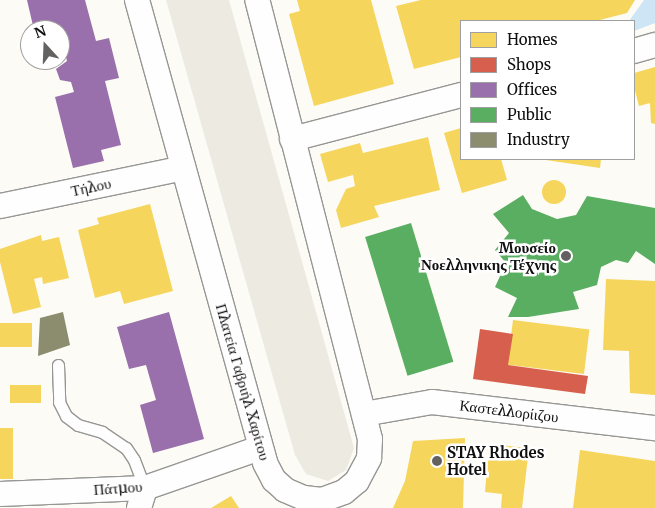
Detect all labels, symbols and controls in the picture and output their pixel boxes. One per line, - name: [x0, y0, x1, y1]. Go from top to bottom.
- north arrow: [20, 20, 70, 70]
- legend: [460, 20, 635, 160]
- text: N: [32, 21, 48, 42]
- text: Homes: [507, 30, 558, 49]
- text: Shops: [507, 55, 551, 74]
- text: Offices: [507, 80, 557, 99]
- text: Public: [507, 105, 552, 124]
- text: Industry: [507, 130, 570, 149]
- street label: Τήλου: [69, 174, 113, 200]
- place label: Μουσείο Νοελληνικης Τέχνης: [421, 238, 556, 273]
- marker: Μουσείο Νοελληνικης Τέχνης: [560, 250, 572, 262]
- street label: Πλατεία Γαβριήλ Χαρίτου: [212, 302, 274, 462]
- street label: Καστελλορίιζου: [458, 396, 560, 426]
- place label: STAY Rhodes Hotel: [447, 443, 544, 478]
- marker: STAY Rhodes Hotel: [431, 455, 443, 467]
- street label: Πάτμου: [93, 477, 143, 499]

